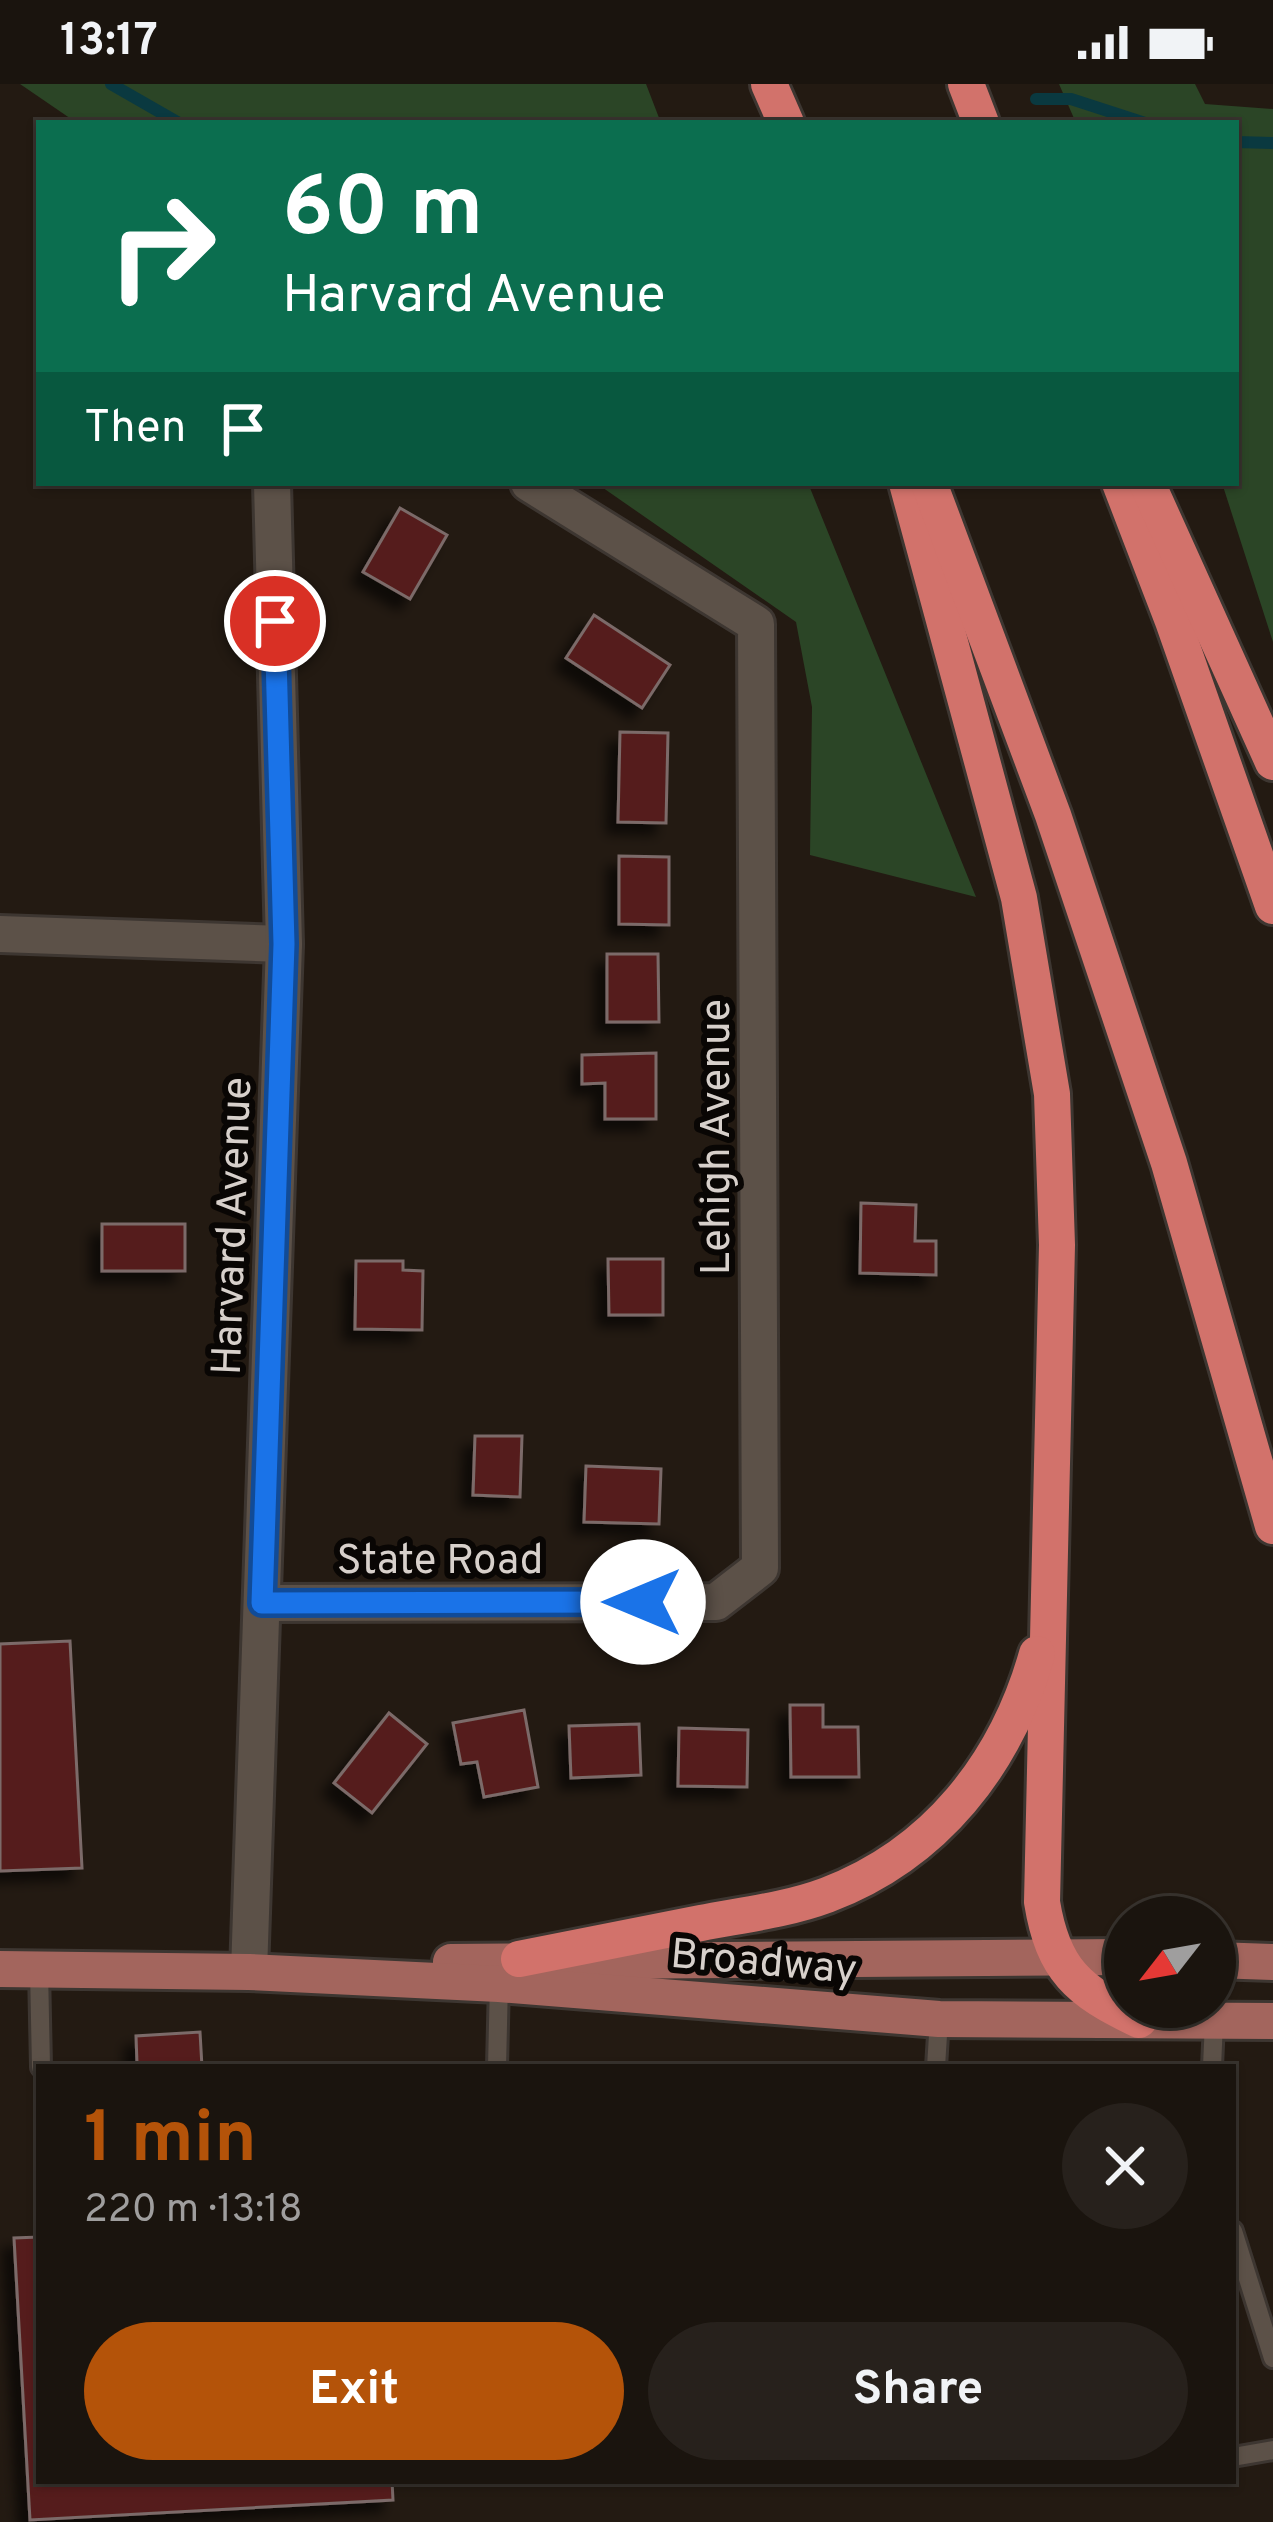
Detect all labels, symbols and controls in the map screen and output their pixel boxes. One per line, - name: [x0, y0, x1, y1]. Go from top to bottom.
- text: 13:17: [60, 14, 158, 71]
- text: 60 m: [282, 159, 483, 265]
- icon: right: [84, 168, 240, 324]
- text: Harvard Avenue: [282, 263, 666, 332]
- icon: arrive: [210, 396, 276, 462]
- text: Then: [84, 401, 186, 458]
- pin: [224, 570, 326, 672]
- icon: arrive: [242, 588, 308, 654]
- street label: Lehigh Avenue: [692, 999, 745, 1275]
- street label: Harvard Avenue: [203, 1076, 266, 1376]
- street label: State Road: [337, 1536, 543, 1589]
- position arrow: [580, 1539, 706, 1665]
- north arrow: [1104, 1896, 1236, 2028]
- map controls: [1104, 1896, 1236, 2028]
- street label: Broadway: [668, 1930, 859, 1999]
- text: 1 min: [84, 2096, 257, 2188]
- button: close: [1062, 2103, 1188, 2229]
- text: 220 m · 13:18: [84, 2187, 302, 2236]
- button: Exit: [84, 2322, 624, 2460]
- button: Share: [648, 2322, 1188, 2460]

